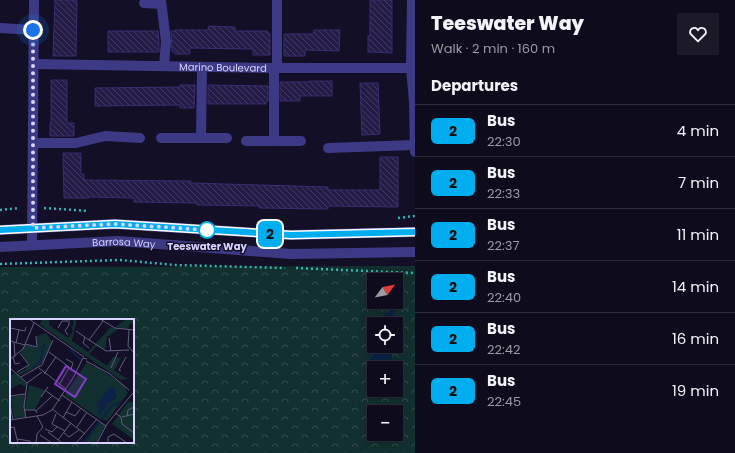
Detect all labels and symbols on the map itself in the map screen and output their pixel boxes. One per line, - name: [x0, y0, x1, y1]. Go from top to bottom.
- your location: [23, 20, 43, 40]
- street label: Marino Boulevard: [179, 59, 267, 76]
- marker: Teeswater Way: [198, 221, 216, 239]
- line badge: 2: [257, 221, 283, 247]
- street label: Barrosa Way: [92, 234, 156, 252]
- place label: Teeswater Way: [167, 239, 247, 254]
- north arrow: [367, 273, 403, 309]
- inset map: [10, 319, 134, 443]

